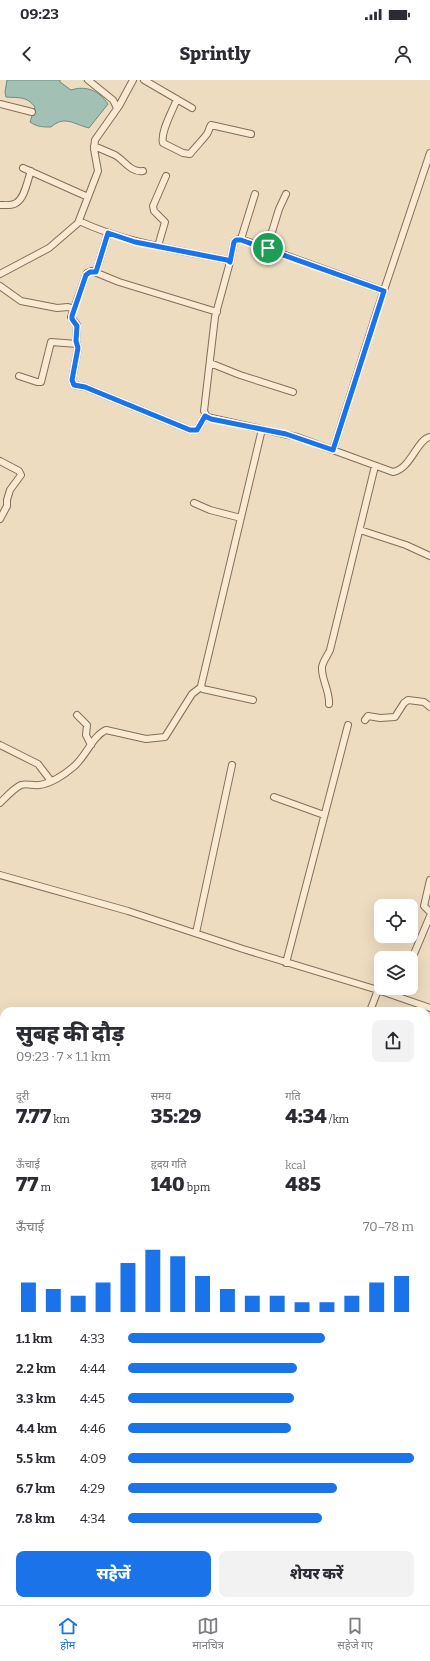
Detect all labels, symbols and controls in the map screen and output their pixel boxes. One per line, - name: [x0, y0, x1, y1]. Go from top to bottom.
- text: 09:23: [20, 5, 59, 23]
- icon: back: [16, 43, 38, 65]
- text: Sprintly: [180, 43, 250, 65]
- icon: person: [392, 43, 414, 65]
- pin: [251, 231, 285, 265]
- icon: arrive: [257, 237, 279, 259]
- map controls: [374, 899, 418, 995]
- button: locate: [374, 899, 418, 943]
- button: layers: [374, 951, 418, 995]
- text: सुबह की दौड़: [16, 1020, 124, 1047]
- button: share: [372, 1020, 414, 1062]
- text: 09:23 · 7 × 1.1 km: [16, 1049, 111, 1064]
- text: दूरी: [16, 1090, 29, 1103]
- text: समय: [151, 1090, 171, 1103]
- text: गति: [285, 1090, 301, 1103]
- text: 7.77: [16, 1104, 51, 1128]
- text: 35:29: [151, 1104, 201, 1128]
- text: 4:34: [285, 1104, 327, 1128]
- text: km: [51, 1113, 70, 1126]
- text: /km: [327, 1113, 349, 1126]
- text: ऊँचाई: [16, 1158, 40, 1171]
- text: हृदय गति: [151, 1158, 186, 1171]
- text: kcal: [285, 1159, 306, 1172]
- text: 77: [16, 1172, 38, 1196]
- text: 140: [151, 1172, 185, 1196]
- text: 485: [285, 1172, 321, 1196]
- text: m: [38, 1181, 51, 1194]
- text: bpm: [185, 1181, 210, 1194]
- text: ऊँचाई: [16, 1219, 44, 1234]
- text: 70–78 m: [363, 1219, 414, 1234]
- text: 1.1 km: [16, 1331, 52, 1346]
- text: 4:33: [80, 1331, 105, 1346]
- text: 2.2 km: [16, 1361, 56, 1376]
- text: 4:44: [80, 1361, 106, 1376]
- text: 3.3 km: [16, 1391, 56, 1406]
- text: 4:45: [80, 1391, 105, 1406]
- text: 4.4 km: [16, 1421, 57, 1436]
- text: 4:46: [80, 1421, 106, 1436]
- text: 5.5 km: [16, 1451, 55, 1466]
- text: 4:09: [80, 1451, 106, 1466]
- text: 6.7 km: [16, 1481, 55, 1496]
- text: 4:29: [80, 1481, 105, 1496]
- text: 7.8 km: [16, 1511, 55, 1526]
- text: 4:34: [80, 1511, 105, 1526]
- button: सहेजें: [16, 1551, 211, 1597]
- button: शेयर करें: [219, 1551, 414, 1597]
- tab: होम: [57, 1615, 79, 1653]
- tab: मानचित्र: [192, 1615, 224, 1653]
- tab: सहेजे गए: [337, 1615, 373, 1653]

